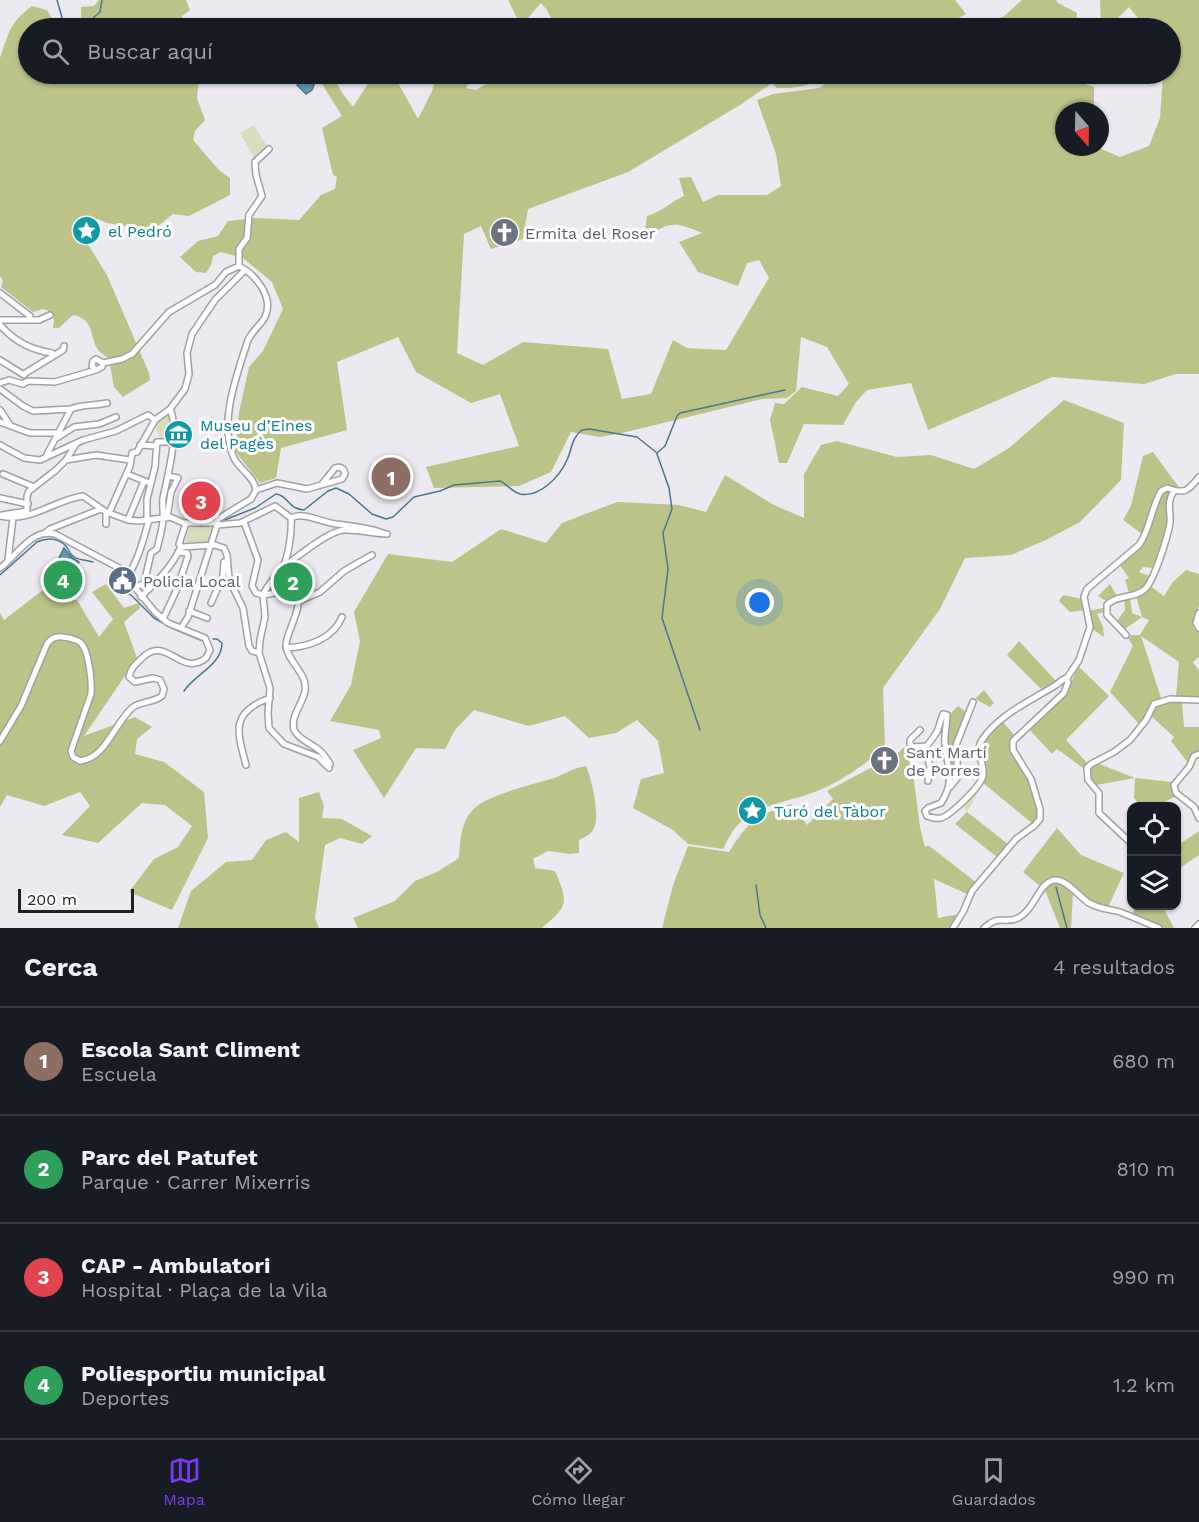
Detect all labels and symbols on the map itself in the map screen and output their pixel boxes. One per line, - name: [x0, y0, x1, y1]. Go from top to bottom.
- north arrow: [1055, 102, 1109, 156]
- place icon: el Pedró: [71, 215, 103, 247]
- church icon: Ermita del Roser: [488, 217, 520, 249]
- place label: el Pedró: [108, 222, 172, 241]
- place label: Ermita del Roser: [525, 224, 656, 243]
- place label: Museu d’Eines del Pagès: [200, 416, 313, 453]
- museum icon: Museu d’Eines del Pagès: [163, 418, 195, 450]
- pin: 1: [372, 454, 410, 500]
- pin: 3: [182, 478, 220, 524]
- pin: 4: [44, 558, 82, 602]
- pin: 2: [274, 560, 312, 604]
- public building icon: Policia Local: [106, 565, 138, 597]
- place label: Policia Local: [143, 572, 241, 591]
- your location: [745, 588, 774, 617]
- place label: Sant Martí de Porres: [906, 743, 987, 780]
- church icon: Sant Martí de Porres: [869, 745, 901, 777]
- place icon: Turó del Tàbor: [737, 795, 769, 827]
- place label: Turó del Tàbor: [774, 802, 886, 821]
- scale bar: [18, 886, 134, 914]

